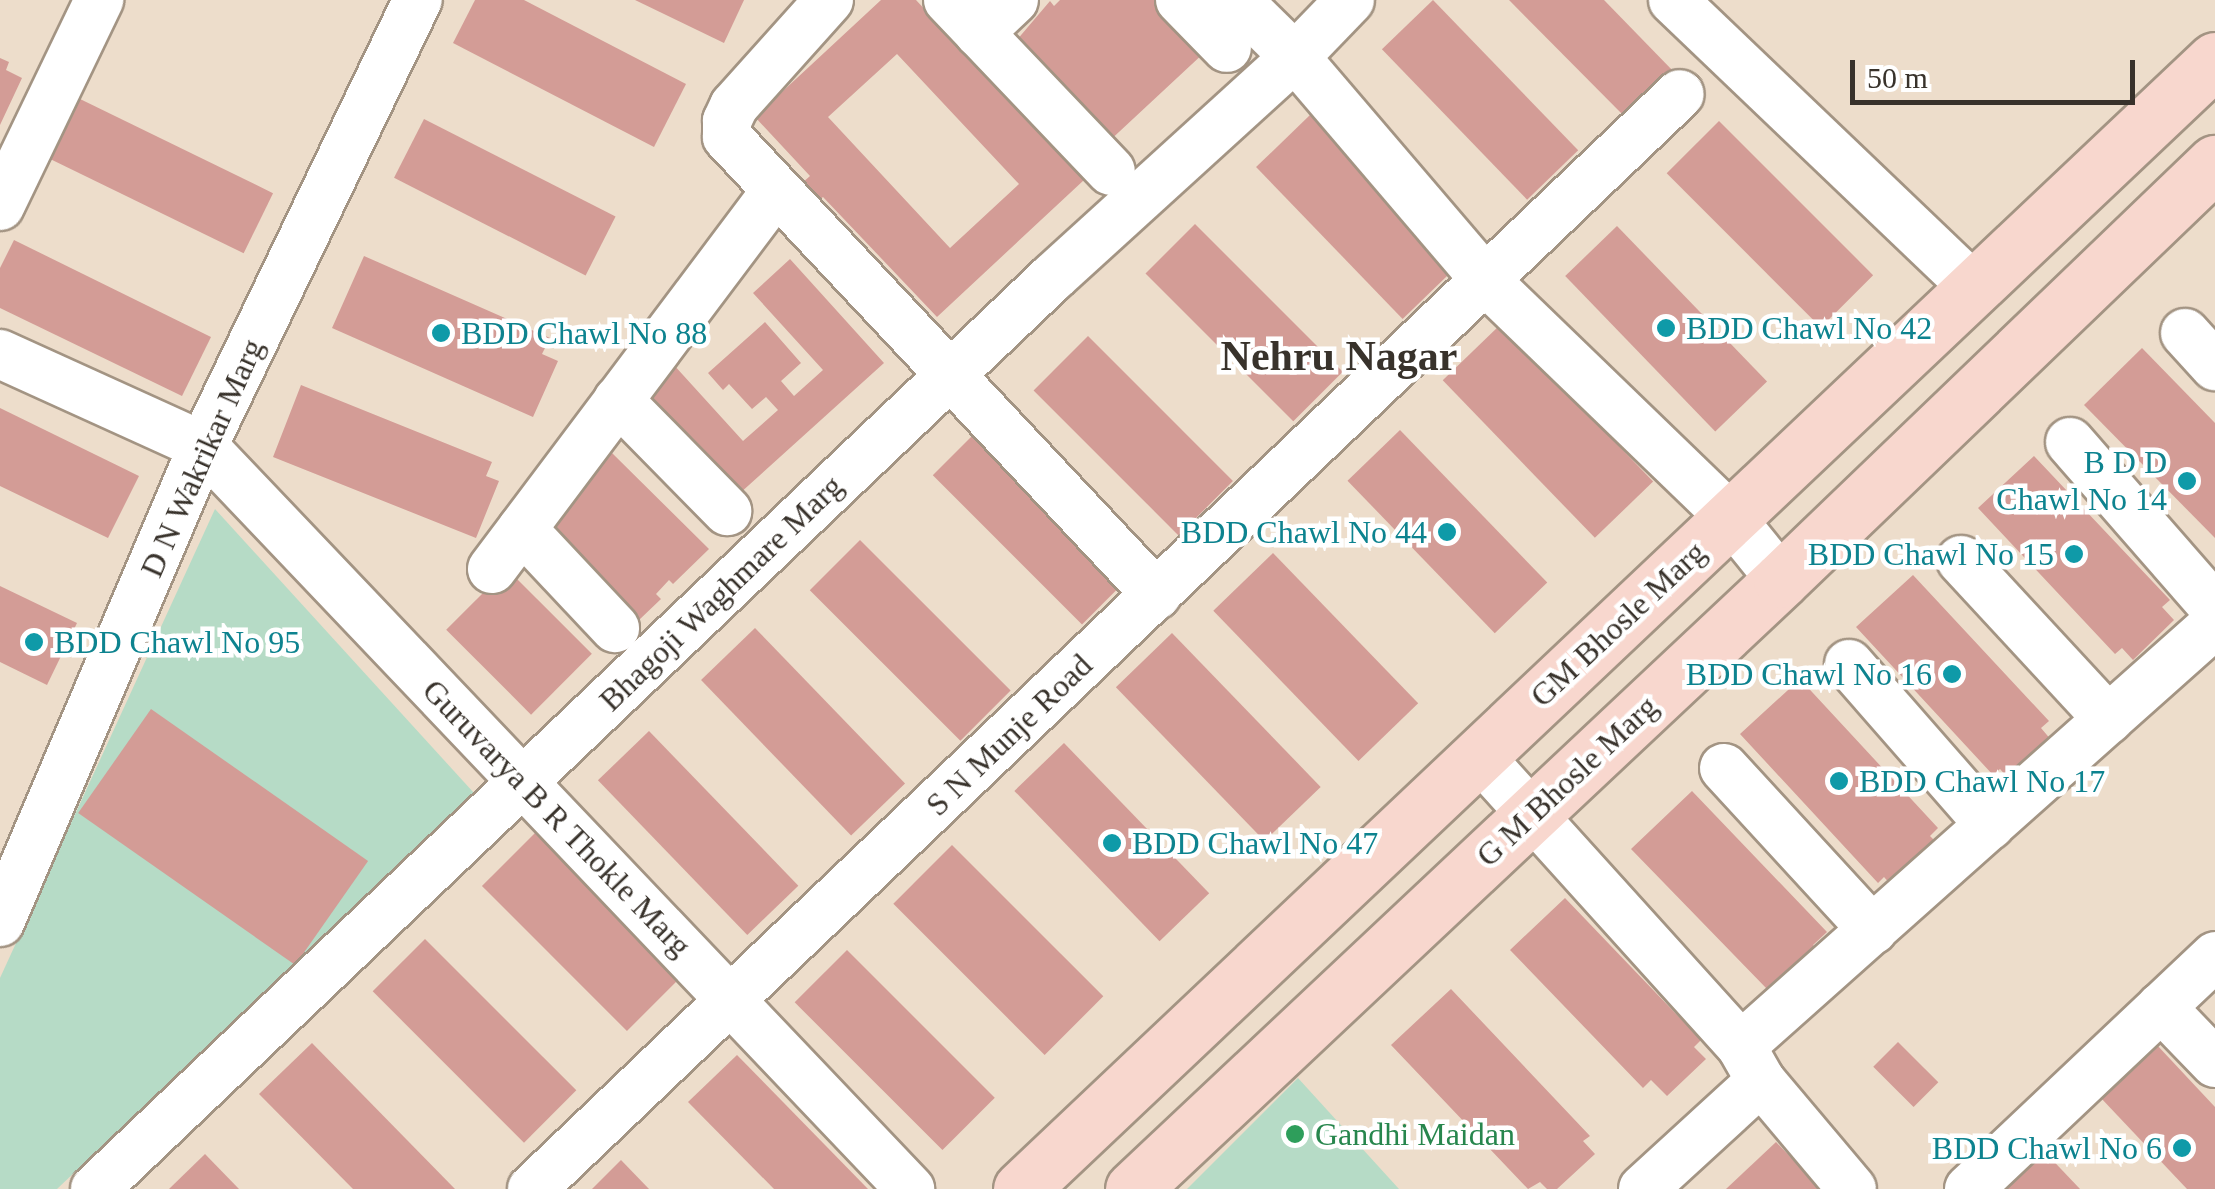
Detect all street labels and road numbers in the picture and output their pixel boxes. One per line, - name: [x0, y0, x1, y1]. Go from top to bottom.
- street label: D N Wakrikar Marg: [132, 333, 272, 583]
- street label: Bhagoji Waghmare Marg: [591, 467, 851, 719]
- street label: GM Bhosle Marg: [1523, 533, 1713, 715]
- street label: S N Munje Road: [918, 646, 1100, 824]
- street label: Guruvarya B R Thokle Marg: [414, 671, 700, 965]
- street label: G M Bhosle Marg: [1469, 687, 1665, 875]

